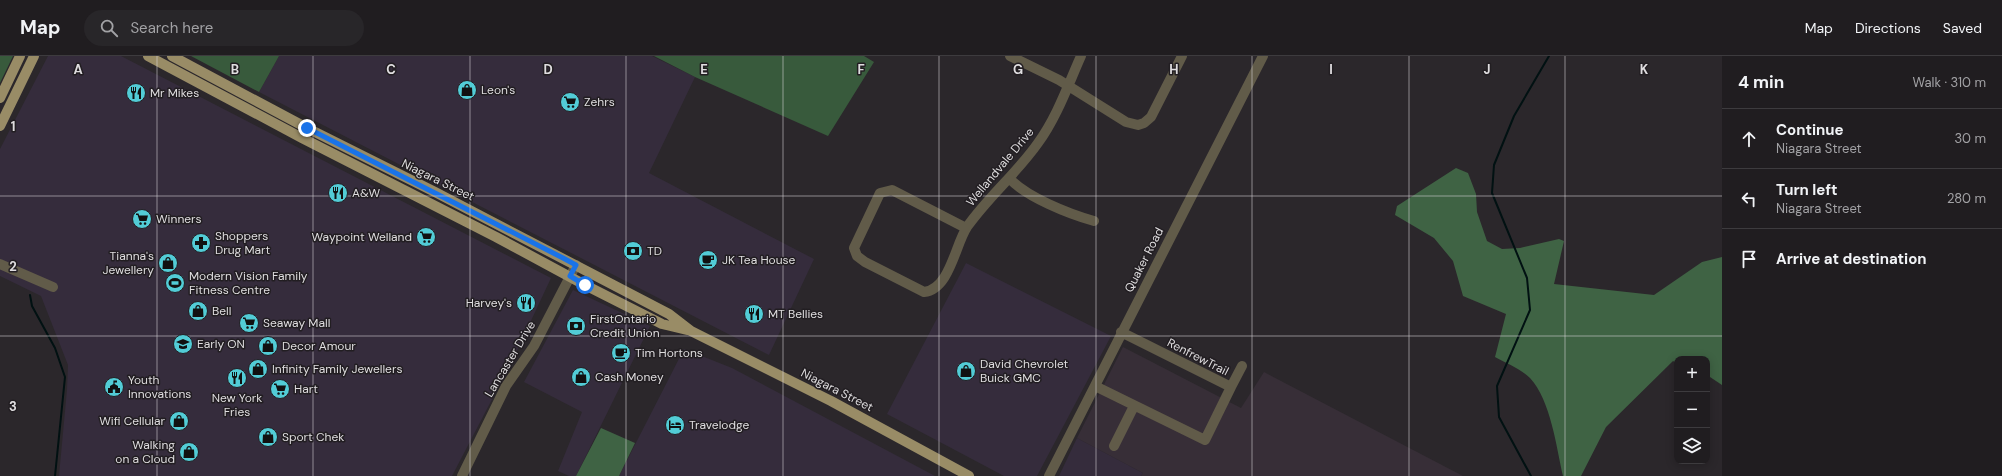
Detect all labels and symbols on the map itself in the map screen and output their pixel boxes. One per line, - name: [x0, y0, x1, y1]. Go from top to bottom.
- text: A: [73, 61, 83, 78]
- text: B: [231, 61, 239, 78]
- text: C: [386, 61, 396, 78]
- text: D: [543, 61, 553, 78]
- text: E: [700, 61, 708, 78]
- text: F: [857, 61, 865, 78]
- text: G: [1013, 61, 1023, 78]
- text: H: [1169, 61, 1179, 78]
- text: I: [1329, 61, 1333, 78]
- text: J: [1483, 61, 1491, 78]
- text: K: [1640, 61, 1649, 78]
- shop icon: Leon's: [456, 79, 478, 101]
- restaurant icon: Mr Mikes: [125, 82, 147, 104]
- place label: Leon's: [481, 82, 515, 98]
- place label: Mr Mikes: [150, 85, 199, 101]
- supermarket icon: Zehrs: [559, 91, 581, 113]
- place label: Zehrs: [584, 94, 615, 110]
- text: 1: [11, 118, 15, 135]
- route end: [298, 119, 316, 137]
- street label: Wellandvale Drive: [962, 124, 1038, 210]
- street label: Niagara Street: [399, 155, 477, 205]
- restaurant icon: A&W: [327, 182, 349, 204]
- place label: A&W: [352, 185, 380, 201]
- supermarket icon: Winners: [131, 208, 153, 230]
- place label: Winners: [156, 211, 202, 227]
- street label: Quaker Road: [1121, 225, 1167, 295]
- supermarket icon: Waypoint Welland: [415, 226, 437, 248]
- place label: Shoppers Drug Mart: [215, 228, 271, 258]
- place label: Waypoint Welland: [312, 229, 412, 245]
- pharmacy icon: Shoppers Drug Mart: [190, 232, 212, 254]
- bank icon: TD: [622, 240, 644, 262]
- place label: TD: [647, 243, 662, 259]
- place label: Tianna's Jewellery: [102, 248, 154, 278]
- cafe icon: JK Tea House: [697, 249, 719, 271]
- shop icon: Tianna's Jewellery: [157, 252, 179, 274]
- place label: JK Tea House: [722, 252, 796, 268]
- text: 2: [9, 258, 17, 275]
- place label: Modern Vision Family Fitness Centre: [189, 268, 308, 298]
- sports icon: Modern Vision Family Fitness Centre: [164, 272, 186, 294]
- route start: [576, 276, 594, 294]
- restaurant icon: Harvey's: [515, 292, 537, 314]
- place label: Harvey's: [466, 295, 512, 311]
- shop icon: Bell: [187, 300, 209, 322]
- place label: Bell: [212, 303, 231, 319]
- restaurant icon: MT Bellies: [743, 303, 765, 325]
- place label: MT Bellies: [768, 306, 823, 322]
- place label: FirstOntario Credit Union: [590, 311, 660, 341]
- supermarket icon: Seaway Mall: [238, 312, 260, 334]
- place label: Seaway Mall: [263, 315, 330, 331]
- bank icon: FirstOntario Credit Union: [565, 315, 587, 337]
- street label: Lancaster Drive: [481, 318, 539, 400]
- school or university icon: Early ON: [172, 333, 194, 355]
- shop icon: Decor Amour: [257, 335, 279, 357]
- street label: RenfrewTrail: [1164, 335, 1232, 379]
- place label: Early ON: [197, 336, 245, 352]
- place label: Decor Amour: [282, 338, 356, 354]
- cafe icon: Tim Hortons: [610, 342, 632, 364]
- place label: Tim Hortons: [635, 345, 703, 361]
- place label: David Chevrolet Buick GMC: [980, 356, 1068, 386]
- shop icon: Infinity Family Jewellers: [247, 358, 269, 380]
- shop icon: David Chevrolet Buick GMC: [955, 360, 977, 382]
- place label: Infinity Family Jewellers: [272, 361, 402, 377]
- street label: Niagara Street: [798, 365, 876, 415]
- shop icon: Cash Money: [570, 366, 592, 388]
- restaurant icon: New York Fries: [226, 367, 248, 389]
- place label: Cash Money: [595, 369, 664, 385]
- place label: Youth Innovations: [128, 372, 191, 402]
- public building icon: Youth Innovations: [103, 376, 125, 398]
- supermarket icon: Hart: [269, 378, 291, 400]
- place label: Hart: [294, 381, 318, 397]
- place label: New York Fries: [212, 390, 262, 420]
- text: 3: [9, 398, 17, 415]
- shop icon: Wifi Cellular: [168, 410, 190, 432]
- place label: Wifi Cellular: [99, 413, 166, 429]
- hotel icon: Travelodge: [664, 414, 686, 436]
- place label: Travelodge: [689, 417, 749, 433]
- shop icon: Sport Chek: [257, 426, 279, 448]
- place label: Sport Chek: [282, 429, 344, 445]
- place label: Walking on a Cloud: [115, 437, 175, 467]
- shop icon: Walking on a Cloud: [178, 441, 200, 463]

